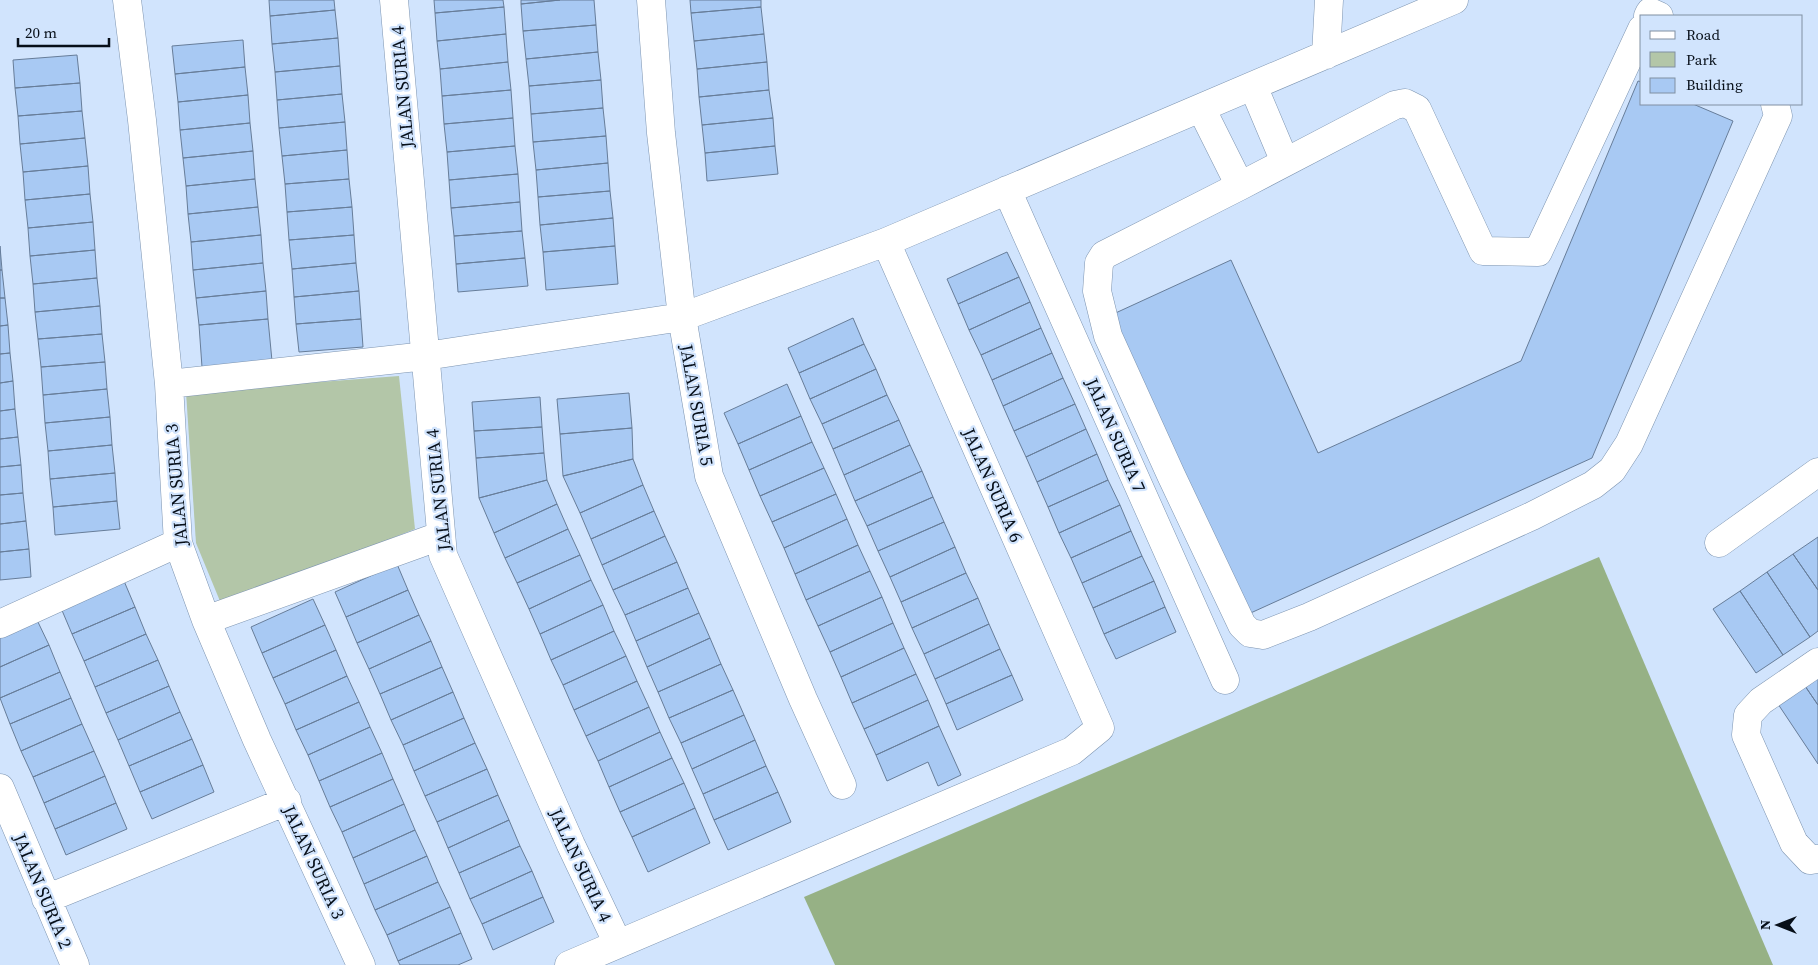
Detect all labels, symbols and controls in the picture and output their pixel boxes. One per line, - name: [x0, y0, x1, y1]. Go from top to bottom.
- scale bar: [18, 15, 109, 47]
- legend: [1640, 15, 1803, 105]
- text: 20 m: [25, 22, 57, 43]
- text: Road: [1686, 24, 1720, 45]
- street label: JALAN SURIA 4: [384, 25, 420, 150]
- text: Park: [1686, 49, 1718, 70]
- text: Building: [1686, 74, 1743, 95]
- street label: JALAN SURIA 5: [674, 341, 720, 468]
- street label: JALAN SURIA 7: [1079, 373, 1152, 496]
- street label: JALAN SURIA 3: [158, 423, 194, 548]
- street label: JALAN SURIA 6: [956, 423, 1029, 546]
- street label: JALAN SURIA 4: [419, 428, 457, 553]
- street label: JALAN SURIA 3: [276, 800, 351, 923]
- street label: JALAN SURIA 4: [543, 803, 618, 926]
- street label: JALAN SURIA 2: [7, 829, 78, 952]
- north arrow: [1753, 900, 1803, 950]
- text: N: [1755, 920, 1775, 930]

